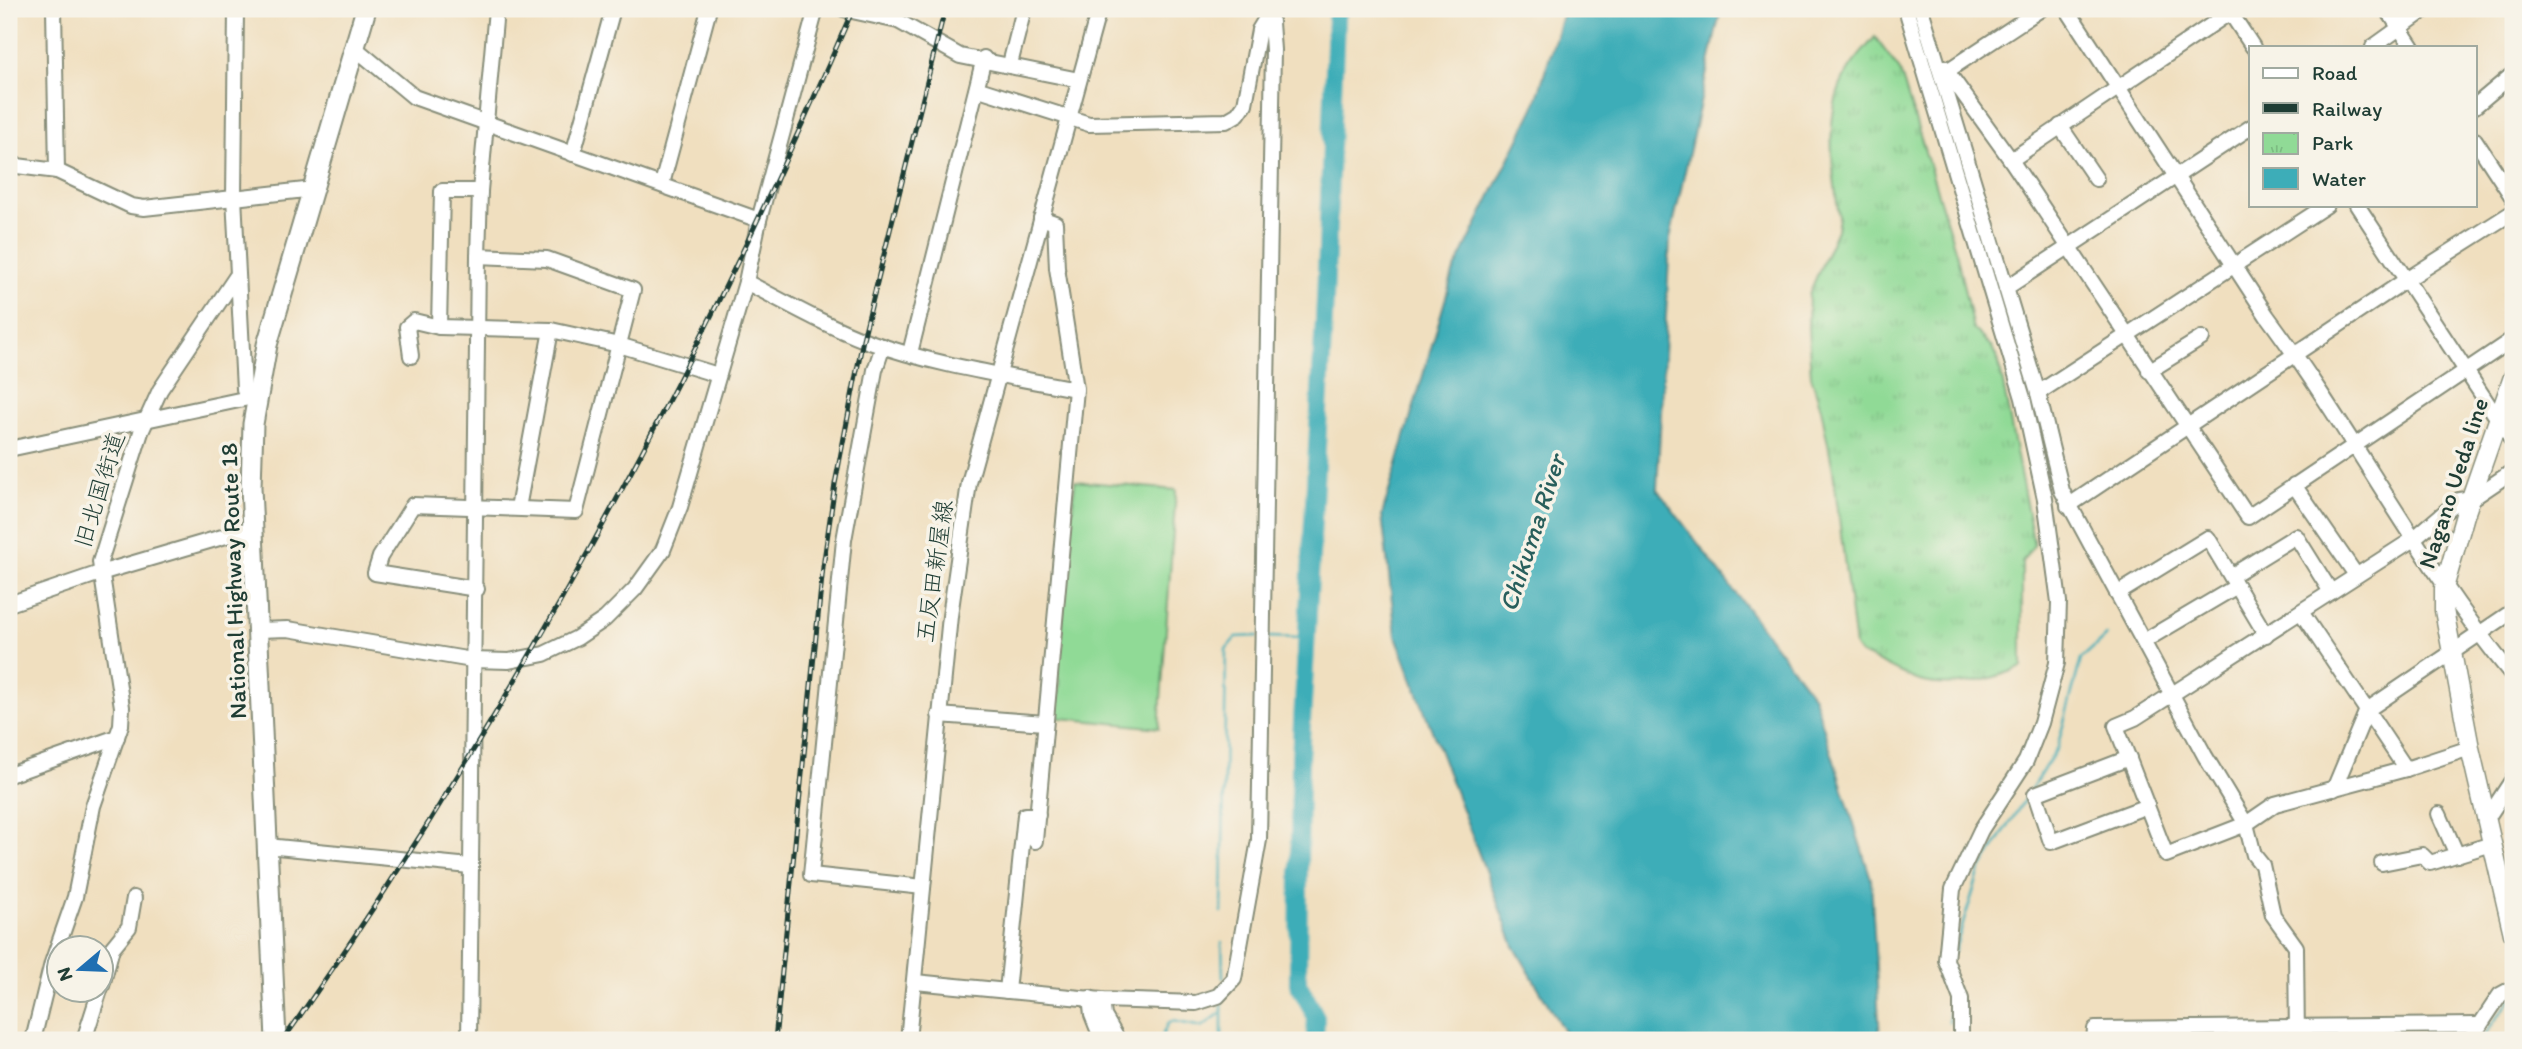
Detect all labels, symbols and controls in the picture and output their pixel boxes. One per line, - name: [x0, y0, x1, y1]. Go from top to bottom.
- legend: [2249, 46, 2476, 206]
- text: Road: [2312, 60, 2358, 85]
- text: Railway: [2312, 96, 2382, 121]
- text: Park: [2312, 130, 2354, 155]
- text: Water: [2312, 166, 2366, 191]
- street label: Nagano Ueda line: [2412, 394, 2494, 572]
- street label: 旧北国街道: [68, 428, 130, 552]
- street label: National Highway Route 18: [214, 442, 252, 720]
- water label: Chikuma River: [1492, 448, 1573, 615]
- street label: 五反田新屋線: [910, 498, 958, 644]
- north arrow: [46, 934, 116, 1004]
- text: N: [51, 965, 77, 984]

